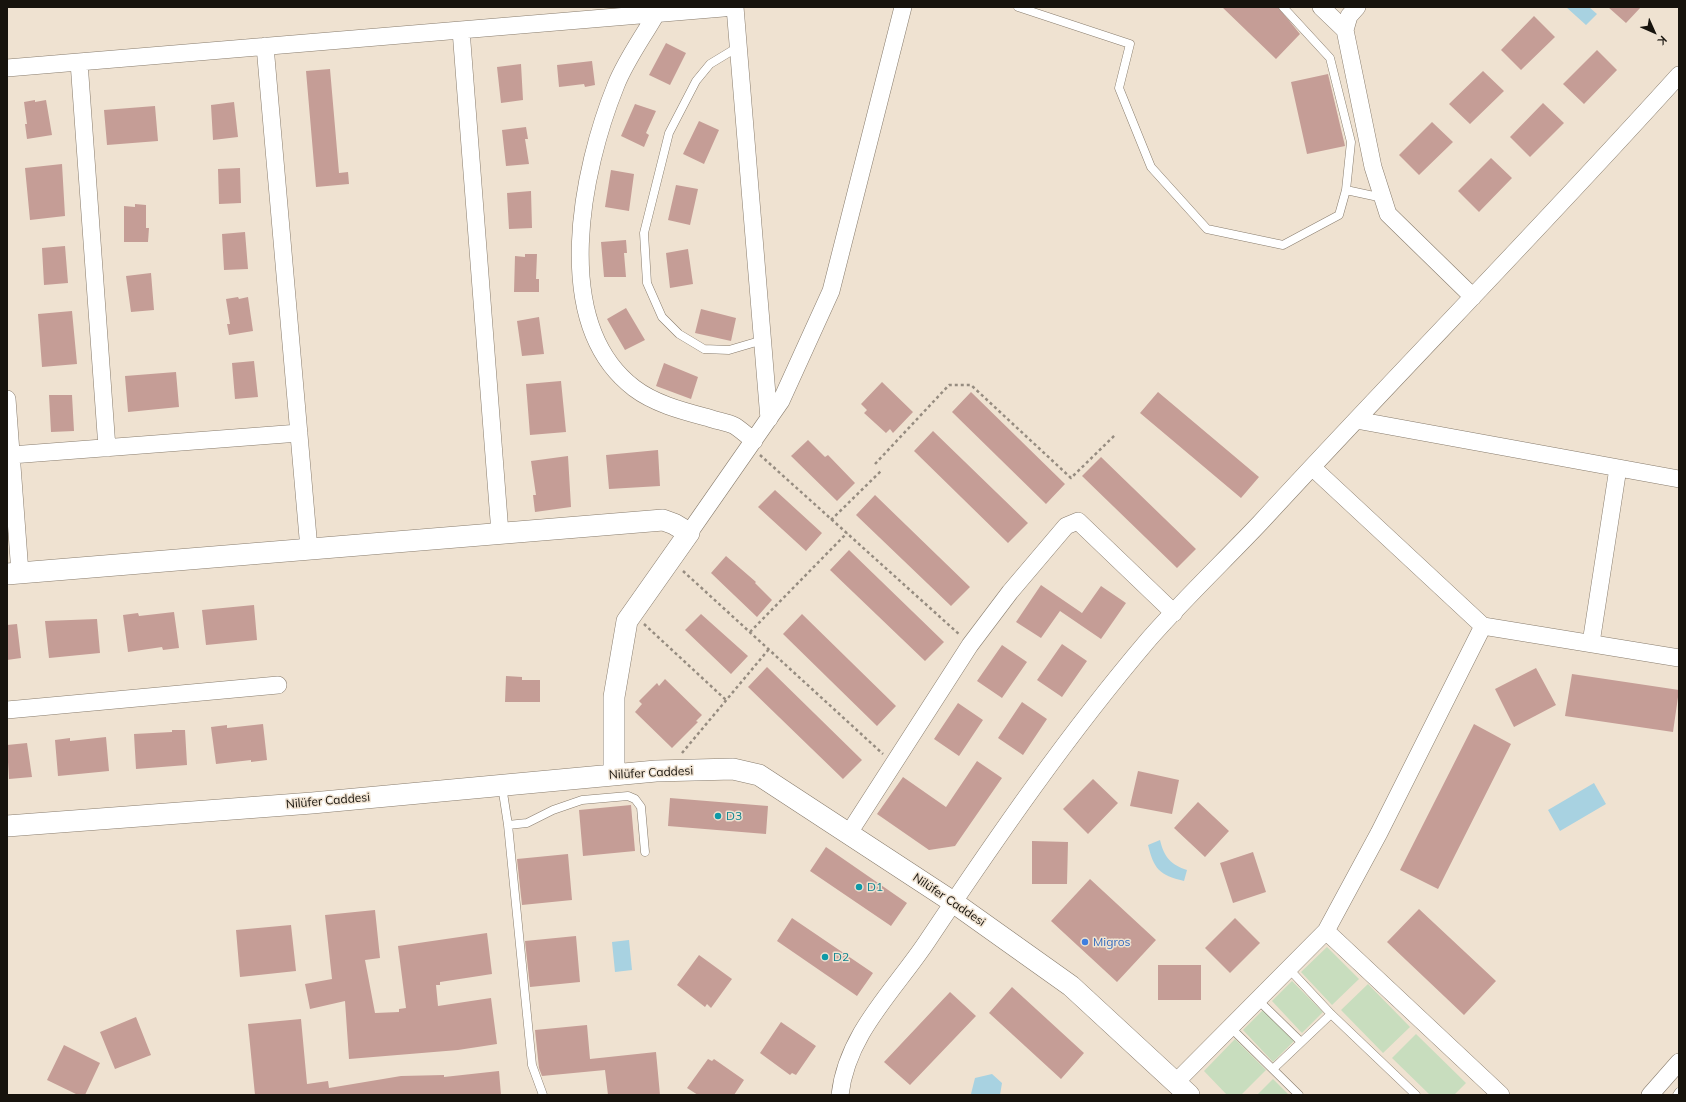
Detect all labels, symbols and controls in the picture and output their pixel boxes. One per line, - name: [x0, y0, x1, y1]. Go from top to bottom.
- north arrow: [1634, 12, 1674, 52]
- text: K: [1655, 33, 1670, 48]
- street label: Nilüfer Caddesi: [608, 764, 694, 782]
- street label: Nilüfer Caddesi: [285, 790, 371, 812]
- place label: D3: [726, 809, 742, 823]
- marker: D3: [713, 811, 723, 821]
- street label: Nilüfer Caddesi: [910, 870, 988, 930]
- place label: D1: [867, 880, 883, 894]
- marker: D1: [854, 882, 864, 892]
- place label: Migros: [1093, 935, 1130, 949]
- marker: Migros: [1080, 937, 1090, 947]
- place label: D2: [833, 950, 849, 964]
- marker: D2: [820, 952, 830, 962]

